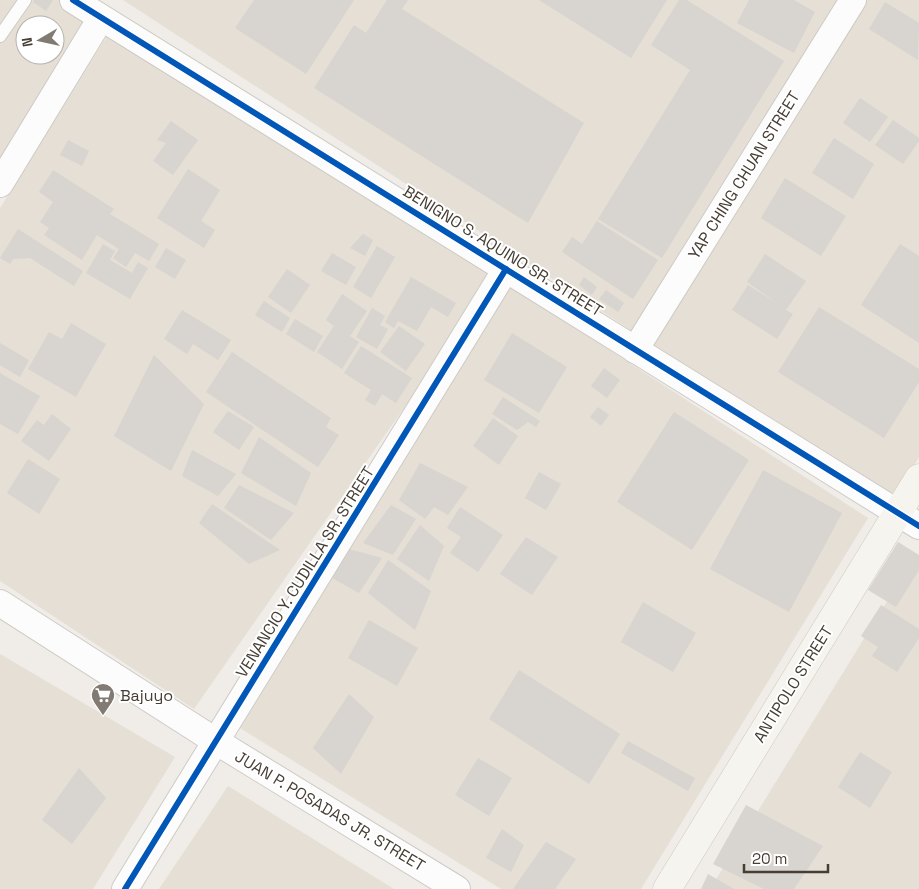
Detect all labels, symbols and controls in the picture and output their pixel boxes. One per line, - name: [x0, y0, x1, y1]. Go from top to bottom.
- north arrow: [15, 15, 65, 65]
- text: N: [18, 36, 37, 48]
- street label: YAP CHING CHUAN STREET: [684, 87, 804, 263]
- street label: BENIGNO S. AQUINO SR. STREET: [399, 181, 607, 321]
- street label: VENANCIO Y. CUDILLA SR. STREET: [231, 462, 379, 682]
- street label: ANTIPOLO STREET: [749, 622, 837, 746]
- supermarket icon: Bajuyo: [90, 682, 116, 716]
- place label: Bajuyo: [120, 685, 173, 706]
- street label: JUAN P. POSADAS JR. STREET: [231, 746, 429, 876]
- scale bar: [744, 842, 828, 874]
- text: 20 m: [752, 849, 787, 868]

